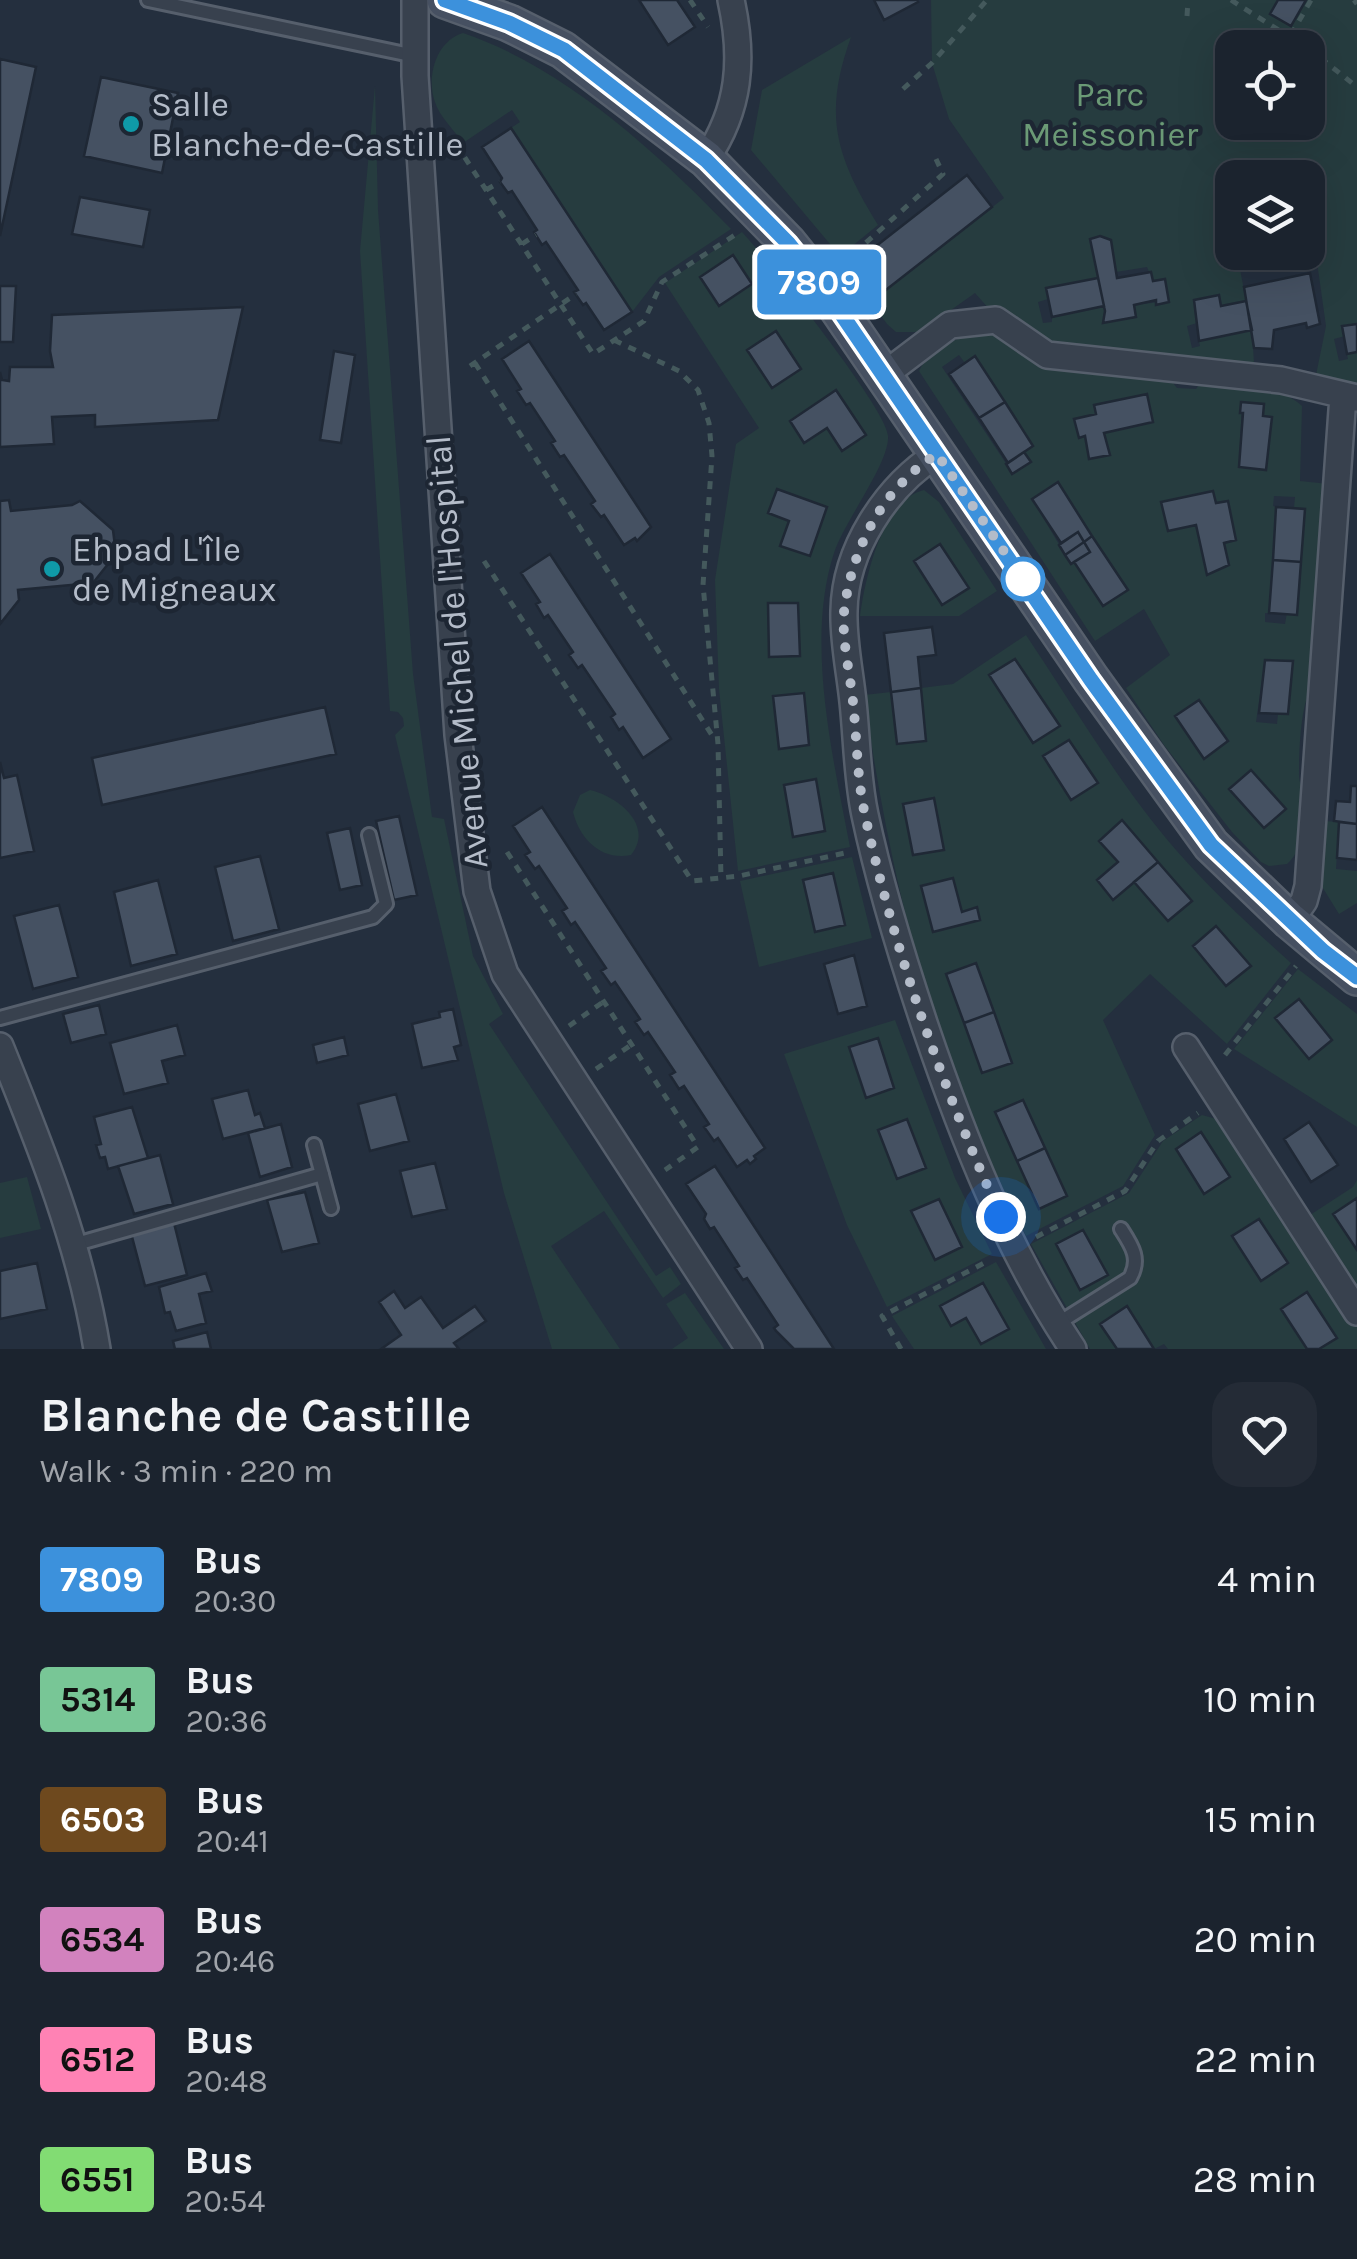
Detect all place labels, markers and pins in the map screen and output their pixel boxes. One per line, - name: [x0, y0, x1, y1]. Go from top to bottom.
- place label: Salle Blanche-de-Castille: [151, 84, 463, 165]
- marker: Salle Blanche-de-Castille: [120, 113, 142, 135]
- place label: Ehpad L'île de Migneaux: [72, 529, 276, 610]
- marker: Ehpad L'île de Migneaux: [41, 558, 63, 580]
- unlabelled marker: [1002, 558, 1044, 600]

